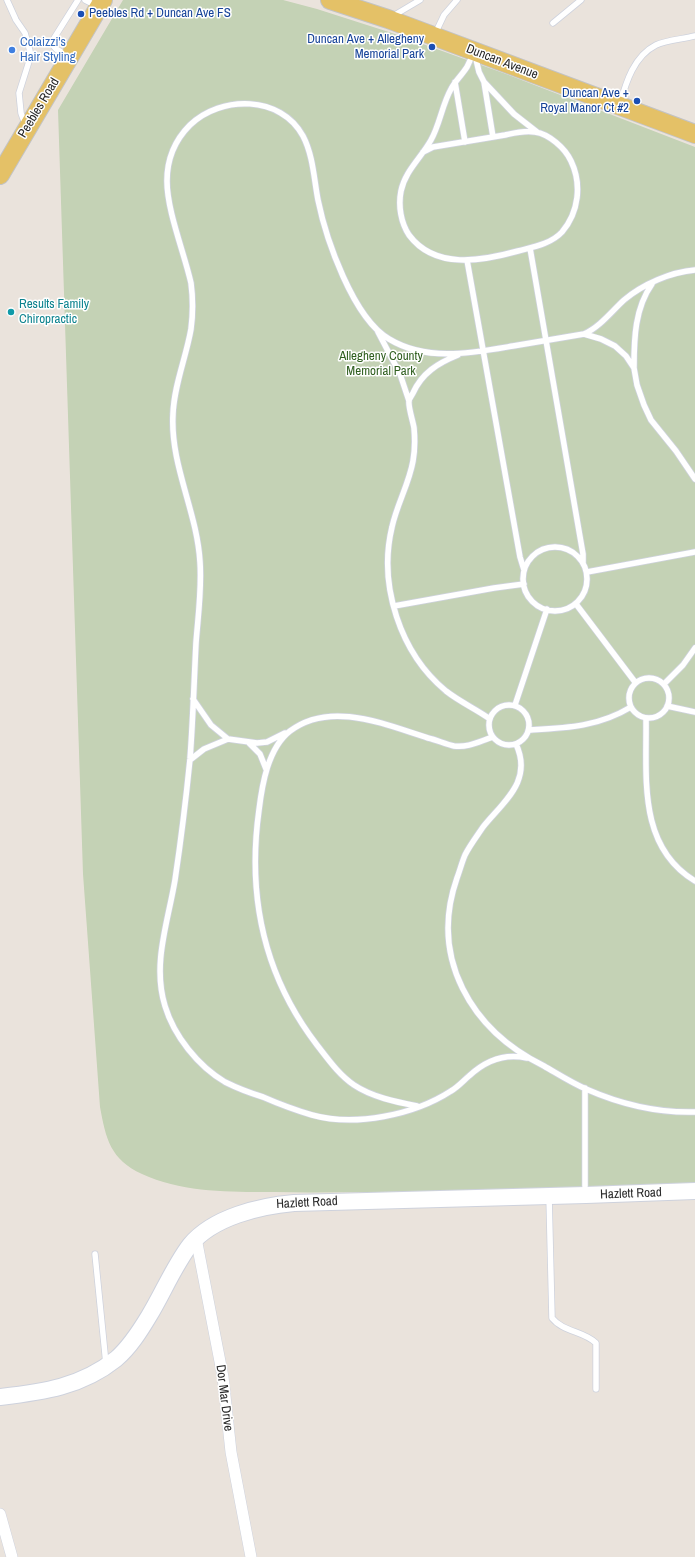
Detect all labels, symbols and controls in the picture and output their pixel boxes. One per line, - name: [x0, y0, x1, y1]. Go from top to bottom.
- place label: Peebles Rd + Duncan Ave FS: [89, 6, 231, 22]
- marker: Peebles Rd + Duncan Ave FS: [76, 9, 86, 19]
- place label: Duncan Ave + Allegheny Memorial Park: [307, 32, 424, 63]
- place label: Colaizzi's Hair Styling: [20, 35, 76, 66]
- street label: Duncan Avenue: [464, 41, 540, 83]
- marker: Duncan Ave + Allegheny Memorial Park: [427, 42, 437, 52]
- marker: Colaizzi's Hair Styling: [7, 45, 17, 55]
- street label: Peebles Road: [15, 75, 63, 141]
- place label: Duncan Ave + Royal Manor Ct #2: [540, 86, 629, 117]
- marker: Duncan Ave + Royal Manor Ct #2: [632, 96, 642, 106]
- place label: Results Family Chiropractic: [19, 297, 89, 328]
- marker: Results Family Chiropractic: [6, 307, 16, 317]
- park label: Allegheny County Memorial Park: [339, 349, 423, 380]
- street label: Hazlett Road: [600, 1185, 662, 1203]
- street label: Hazlett Road: [276, 1194, 338, 1212]
- street label: Dor Mar Drive: [212, 1364, 236, 1432]

